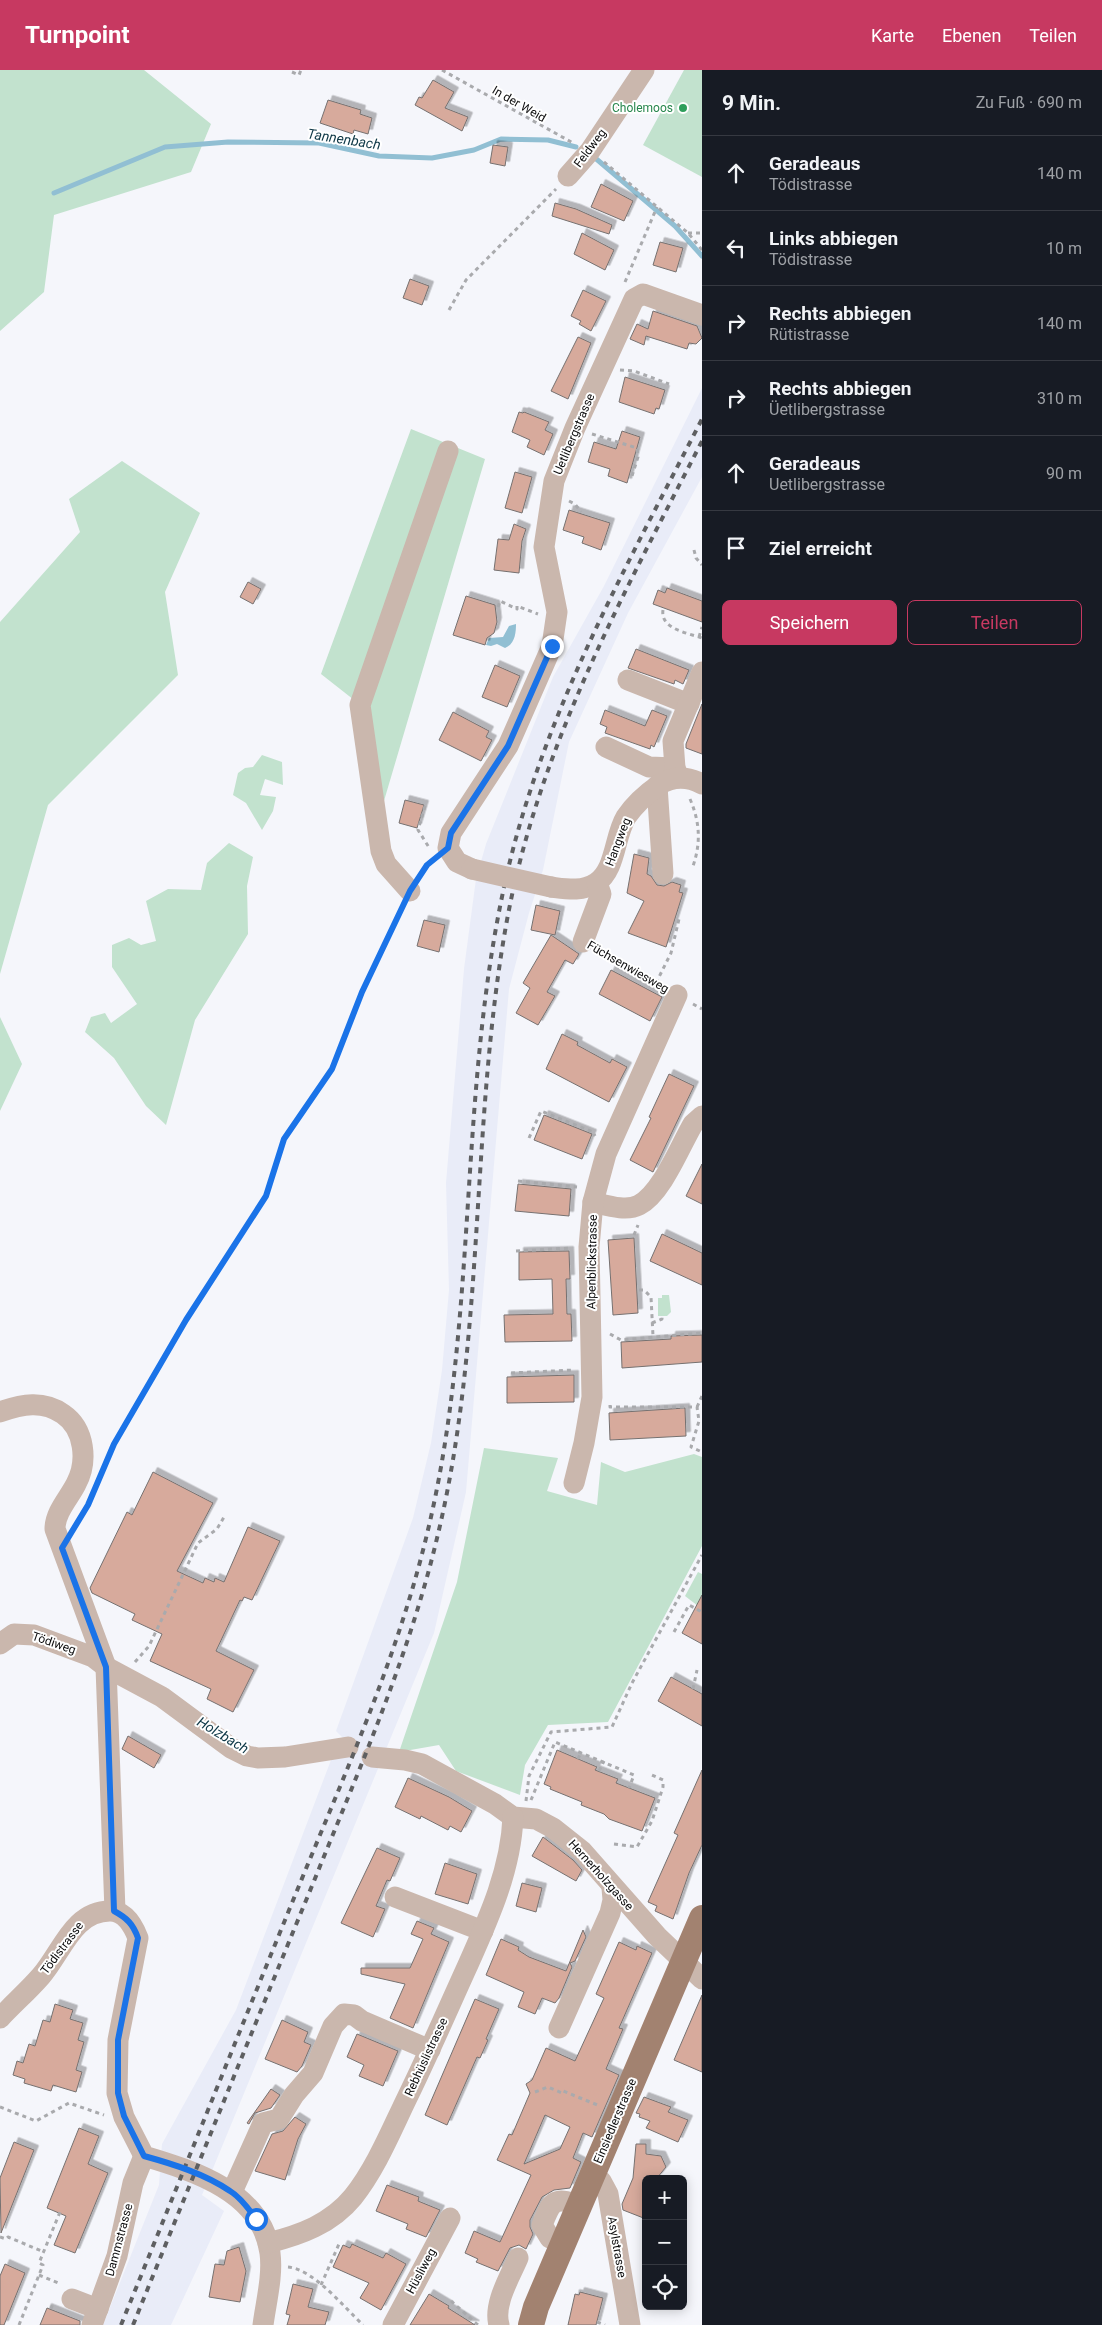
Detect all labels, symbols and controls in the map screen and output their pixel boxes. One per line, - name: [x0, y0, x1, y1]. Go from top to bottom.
- text: Turnpoint: [25, 21, 130, 49]
- text: Karte: [871, 25, 914, 46]
- text: Ebenen: [942, 25, 1001, 46]
- text: Teilen: [1029, 25, 1077, 46]
- street label: In der Weid: [490, 83, 548, 125]
- text: 9 Min.: [722, 91, 781, 115]
- text: Zu Fuß · 690 m: [976, 93, 1082, 112]
- place label: Cholemoos: [612, 101, 673, 115]
- marker: Cholemoos: [677, 102, 689, 114]
- water label: Tannenbach: [306, 125, 382, 153]
- street label: Feldweg: [571, 126, 609, 170]
- text: Geradeaus: [769, 152, 861, 175]
- icon: ahead: [722, 159, 750, 187]
- text: 140 m: [1037, 164, 1082, 183]
- text: Tödistrasse: [769, 175, 852, 194]
- text: Links abbiegen: [769, 227, 898, 250]
- icon: left: [722, 234, 750, 262]
- text: 10 m: [1046, 239, 1082, 258]
- text: Tödistrasse: [769, 250, 852, 269]
- text: Rechts abbiegen: [769, 302, 911, 325]
- icon: right: [722, 309, 750, 337]
- text: 140 m: [1037, 314, 1082, 333]
- text: Rütistrasse: [769, 325, 849, 344]
- text: Rechts abbiegen: [769, 377, 911, 400]
- icon: right: [722, 384, 750, 412]
- text: 310 m: [1037, 389, 1082, 408]
- street label: Uetlibergstrasse: [551, 391, 597, 477]
- text: Üetlibergstrasse: [769, 400, 885, 419]
- text: Geradeaus: [769, 452, 861, 475]
- icon: ahead: [722, 459, 750, 487]
- text: 90 m: [1046, 464, 1082, 483]
- text: Uetlibergstrasse: [769, 475, 885, 494]
- icon: arrive: [722, 534, 750, 562]
- text: Ziel erreicht: [769, 537, 872, 560]
- button: Speichern: [722, 600, 897, 645]
- button: Teilen: [907, 600, 1082, 645]
- route end: [541, 635, 564, 658]
- street label: Hangweg: [602, 816, 634, 868]
- street label: Füchsenwiesweg: [585, 938, 671, 996]
- street label: Alpenblickstrasse: [584, 1215, 600, 1309]
- street label: Tödiweg: [30, 1629, 78, 1657]
- water label: Holzbach: [194, 1713, 252, 1757]
- street label: Hernerholzgasse: [566, 1837, 636, 1913]
- street label: Tödistrasse: [38, 1919, 86, 1977]
- street label: Rebhüslistrasse: [402, 2016, 450, 2098]
- street label: Einsiedlerstrasse: [591, 2076, 639, 2166]
- map controls: [642, 2175, 687, 2310]
- button: +: [642, 2175, 687, 2220]
- street label: Dammstrasse: [103, 2202, 135, 2278]
- route start: [245, 2208, 268, 2231]
- street label: Asylstrasse: [605, 2215, 629, 2279]
- button: −: [642, 2220, 687, 2265]
- street label: Hüsliweg: [403, 2246, 439, 2296]
- button: locate: [642, 2265, 687, 2310]

